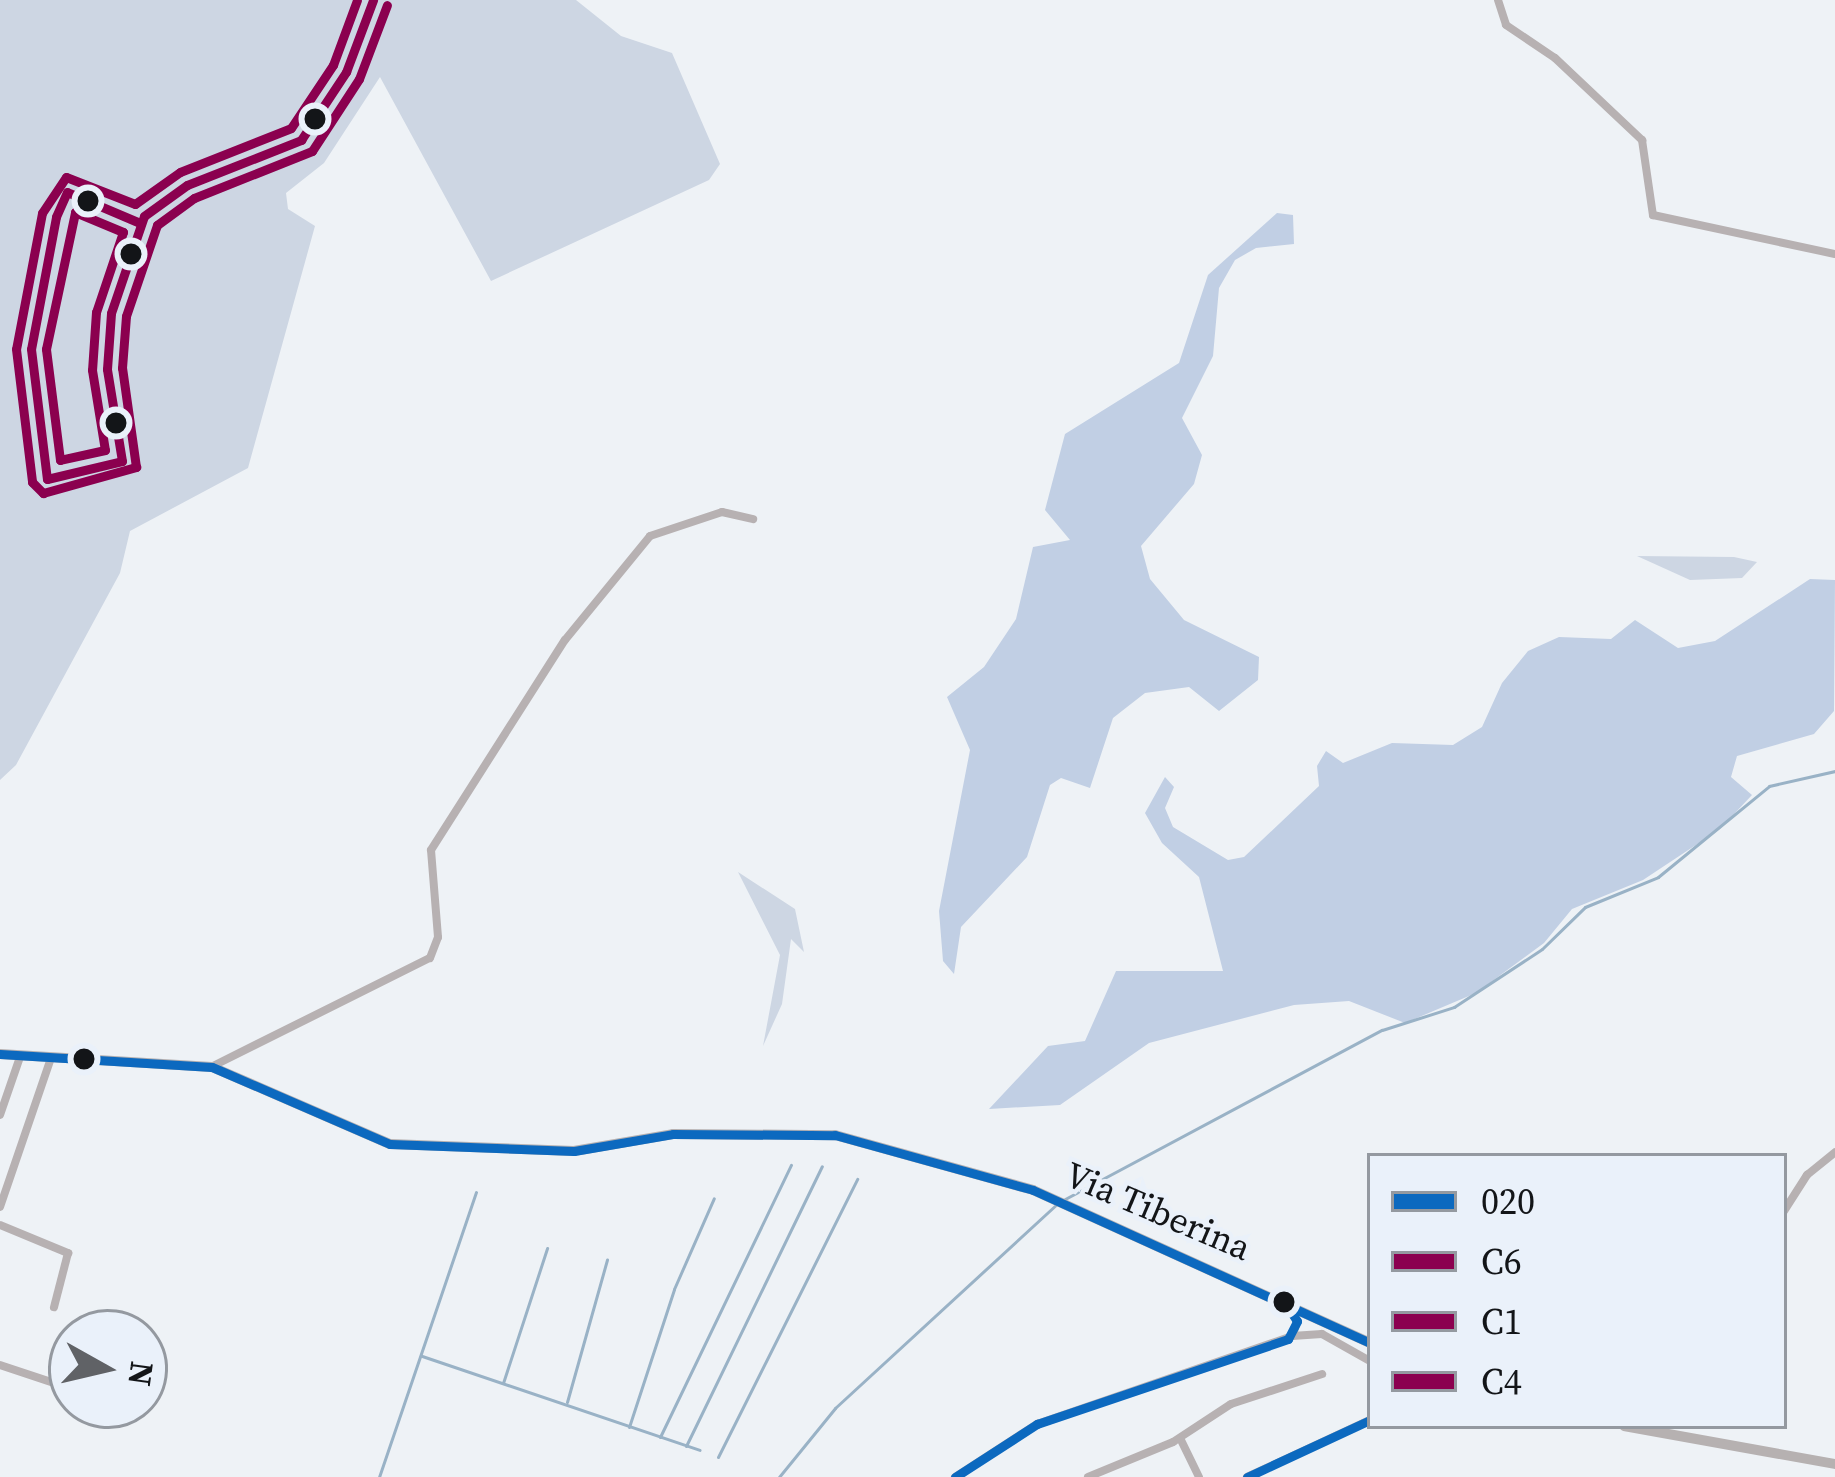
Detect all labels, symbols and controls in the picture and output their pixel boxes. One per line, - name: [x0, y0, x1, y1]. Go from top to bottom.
- unlabelled marker: [304, 108, 326, 130]
- unlabelled marker: [77, 190, 99, 212]
- unlabelled marker: [120, 243, 142, 265]
- unlabelled marker: [105, 412, 127, 434]
- unlabelled marker: [73, 1048, 95, 1070]
- street label: Via Tiberina: [1058, 1152, 1258, 1270]
- legend: [1367, 1153, 1787, 1429]
- text: 020: [1481, 1177, 1535, 1226]
- text: C6: [1481, 1237, 1522, 1286]
- unlabelled marker: [1273, 1291, 1295, 1313]
- text: C1: [1481, 1297, 1522, 1346]
- north arrow: [48, 1309, 168, 1429]
- text: C4: [1481, 1357, 1522, 1406]
- text: N: [117, 1359, 165, 1389]

